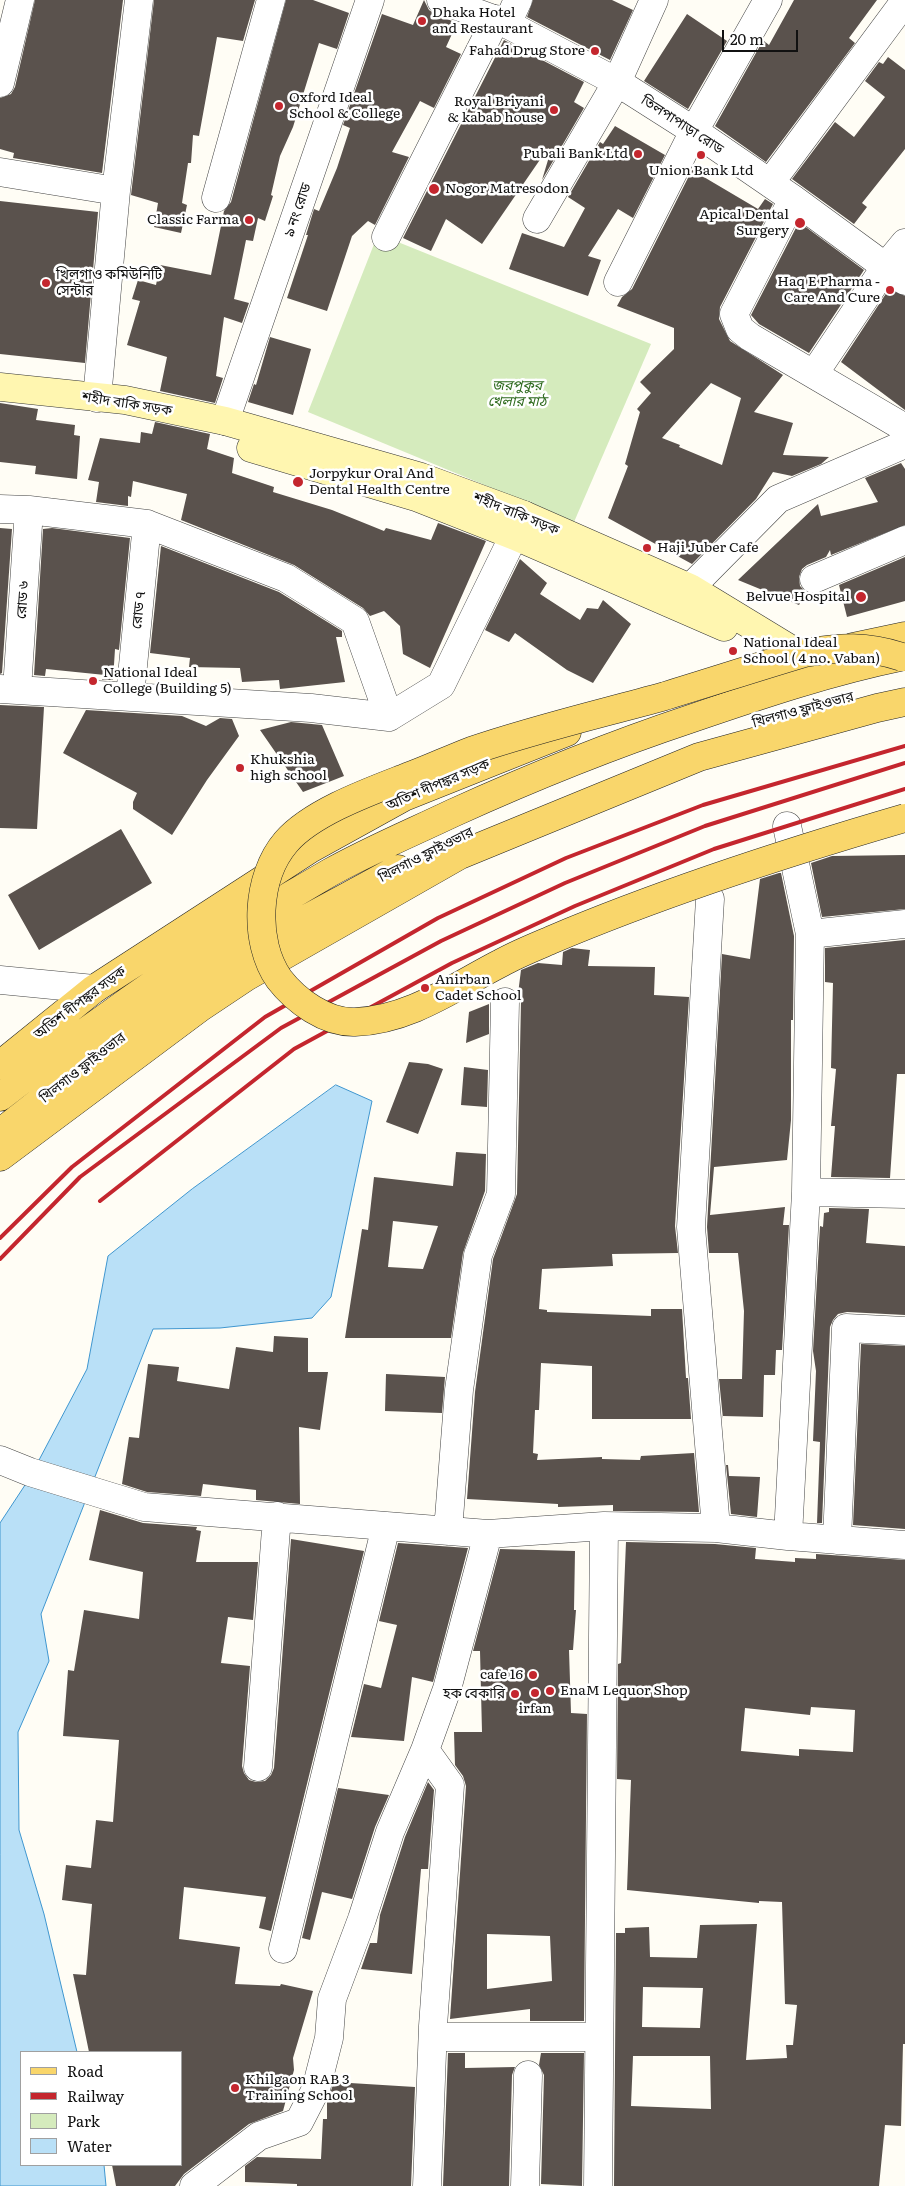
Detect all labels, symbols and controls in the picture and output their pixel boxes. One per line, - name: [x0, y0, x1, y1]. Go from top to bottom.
- place label: Dhaka Hotel and Restaurant: [432, 5, 533, 38]
- marker: Dhaka Hotel and Restaurant: [416, 15, 428, 27]
- scale bar: [725, 20, 801, 52]
- text: 20 m: [730, 27, 764, 50]
- place label: Fahad Drug Store: [469, 43, 585, 59]
- marker: Fahad Drug Store: [589, 45, 601, 57]
- place label: Oxford Ideal School & College: [289, 90, 400, 122]
- street label: তিলপাপাড়া রোড: [638, 92, 726, 158]
- place label: Royal Briyani & kabab house: [447, 94, 544, 126]
- marker: Oxford Ideal School & College: [273, 100, 285, 112]
- marker: Royal Briyani & kabab house: [548, 104, 560, 116]
- place label: Pubali Bank Ltd: [523, 146, 628, 162]
- marker: Pubali Bank Ltd: [632, 148, 644, 160]
- marker: Union Bank Ltd: [695, 149, 707, 161]
- place label: Union Bank Ltd: [648, 163, 754, 179]
- street label: ৯ নং রোড: [281, 181, 315, 239]
- place label: Nogor Matresodon: [445, 181, 569, 197]
- marker: Nogor Matresodon: [427, 182, 441, 196]
- place label: Apical Dental Surgery: [699, 207, 789, 240]
- place label: Classic Farma: [147, 212, 239, 228]
- marker: Classic Farma: [243, 214, 255, 226]
- marker: Apical Dental Surgery: [793, 216, 807, 230]
- place label: খিলগাও কমিউনিটি সেন্টার: [56, 267, 162, 300]
- place label: Haq E Pharma - Care And Cure: [777, 274, 880, 306]
- marker: খিলগাও কমিউনিটি সেন্টার: [40, 277, 52, 289]
- marker: Haq E Pharma - Care And Cure: [884, 284, 896, 296]
- park label: জরপুকুর খেলার মাঠ: [488, 378, 546, 411]
- street label: শহীদ বাকি সড়ক: [81, 389, 173, 419]
- place label: Jorpykur Oral And Dental Health Centre: [309, 466, 450, 498]
- marker: Jorpykur Oral And Dental Health Centre: [291, 475, 305, 489]
- street label: শহীদ বাকি সড়ক: [471, 489, 561, 539]
- place label: Haji Juber Cafe: [657, 540, 759, 556]
- marker: Haji Juber Cafe: [641, 542, 653, 554]
- street label: রোড ৬: [13, 580, 33, 620]
- place label: Belvue Hospital: [746, 589, 850, 605]
- street label: রোড ৭: [129, 590, 149, 630]
- marker: Belvue Hospital: [854, 590, 868, 604]
- place label: National Ideal School ( 4 no. Vaban): [743, 635, 880, 668]
- marker: National Ideal School ( 4 no. Vaban): [727, 645, 739, 657]
- place label: National Ideal College (Building 5): [103, 665, 232, 698]
- marker: National Ideal College (Building 5): [87, 675, 99, 687]
- street label: খিলগাও ফ্লাইওভার: [750, 688, 856, 732]
- place label: Khukshia high school: [250, 752, 327, 784]
- street label: অতিশ দীপঙ্কর সড়ক: [384, 756, 492, 814]
- marker: Khukshia high school: [234, 762, 246, 774]
- street label: খিলগাও ফ্লাইওভার: [376, 824, 476, 886]
- street label: অতিশ দীপঙ্কর সড়ক: [31, 963, 129, 1043]
- place label: Anirban Cadet School: [435, 972, 521, 1004]
- marker: Anirban Cadet School: [419, 982, 431, 994]
- street label: খিলগাও ফ্লাইওভার: [37, 1029, 129, 1107]
- place label: cafe 16: [480, 1667, 523, 1683]
- marker: cafe 16: [527, 1669, 539, 1681]
- place label: EnaM Lequor Shop: [560, 1683, 688, 1699]
- marker: EnaM Lequor Shop: [544, 1685, 556, 1697]
- place label: হক বেকারি: [443, 1686, 505, 1702]
- marker: irfan: [529, 1687, 541, 1699]
- marker: হক বেকারি: [509, 1688, 521, 1700]
- place label: irfan: [518, 1701, 552, 1717]
- legend: [20, 2051, 182, 2166]
- text: Road: [67, 2059, 103, 2082]
- place label: Khilgaon RAB 3 Training School: [245, 2072, 353, 2104]
- marker: Khilgaon RAB 3 Training School: [229, 2082, 241, 2094]
- text: Railway: [67, 2084, 124, 2107]
- text: Park: [67, 2109, 100, 2132]
- text: Water: [67, 2134, 112, 2157]

